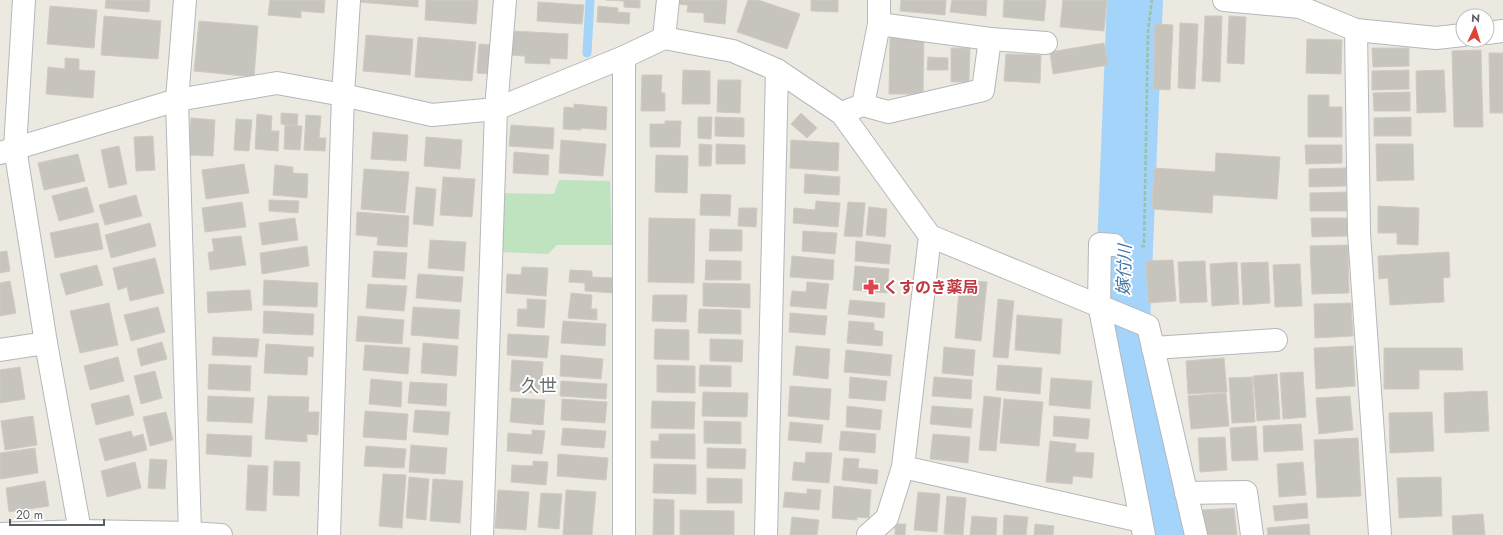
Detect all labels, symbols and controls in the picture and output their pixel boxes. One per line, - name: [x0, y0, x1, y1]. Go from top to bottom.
- north arrow: [1455, 8, 1495, 48]
- text: N: [1471, 10, 1481, 26]
- water label: 嫁付川: [1111, 242, 1137, 296]
- place label: くすのき薬局: [883, 276, 979, 299]
- pharmacy icon: くすのき薬局: [862, 278, 880, 296]
- district label: 久世: [521, 373, 557, 399]
- scale bar: [10, 501, 104, 527]
- text: 20 m: [16, 506, 43, 524]

